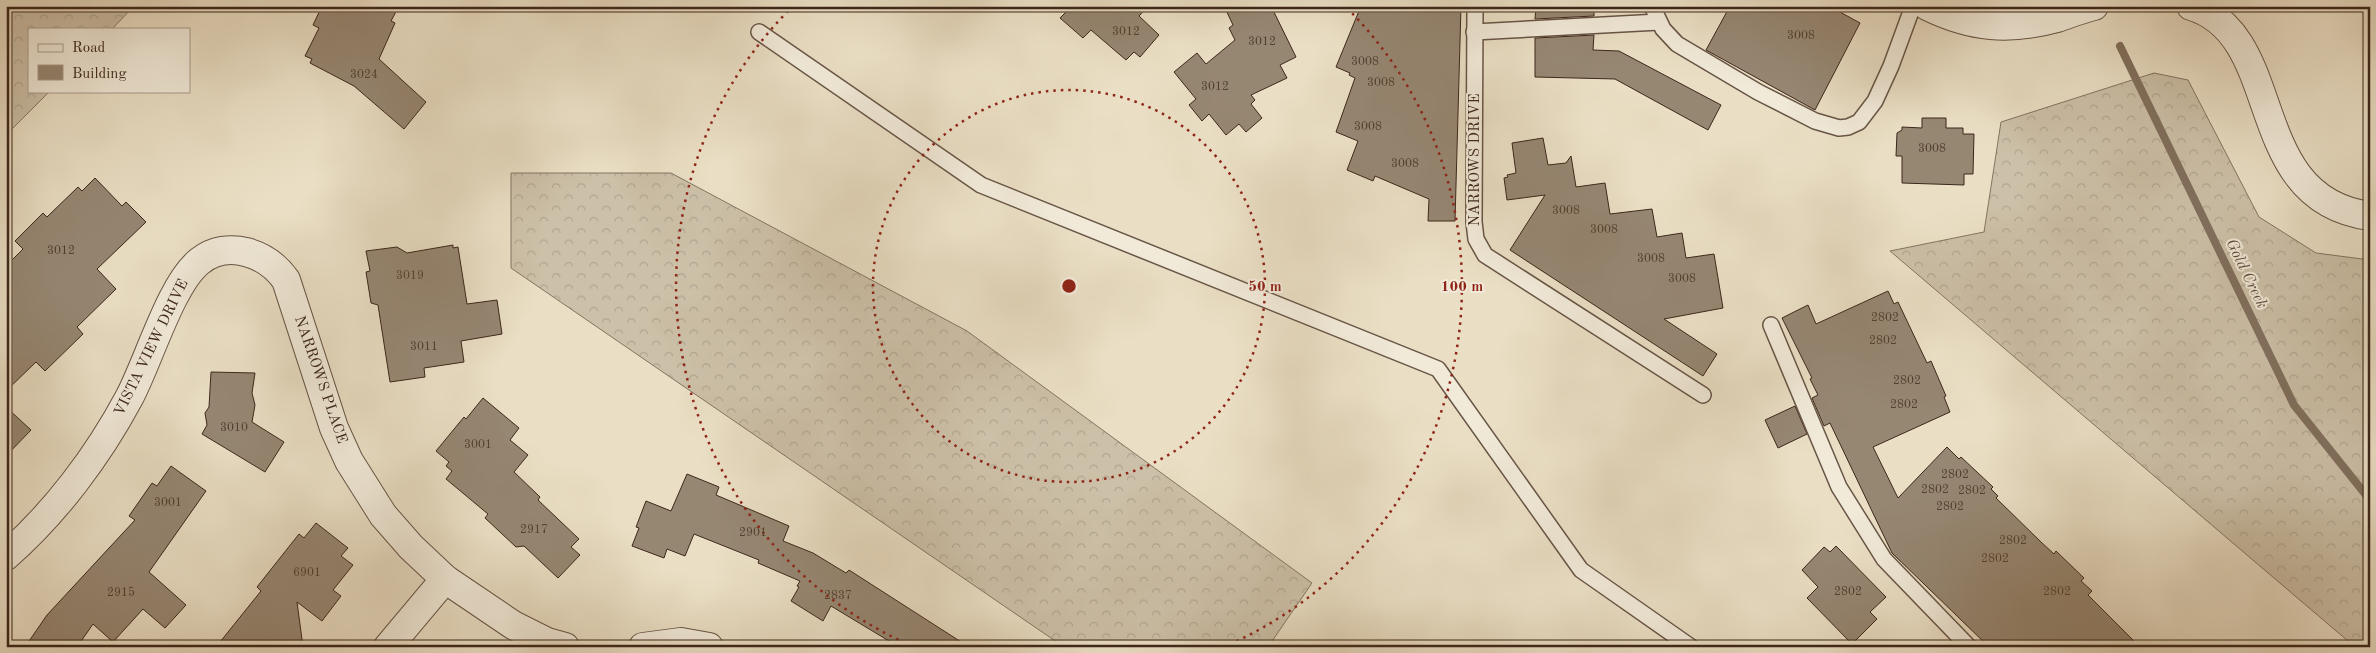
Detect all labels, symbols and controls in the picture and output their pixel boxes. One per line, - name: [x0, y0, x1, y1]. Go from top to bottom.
- house number: 3012: [1112, 26, 1140, 38]
- legend: [28, 28, 190, 92]
- house number: 3008: [1787, 30, 1815, 42]
- house number: 3012: [1248, 36, 1276, 48]
- text: Road: [72, 41, 106, 56]
- house number: 3008: [1351, 56, 1379, 68]
- text: Building: [72, 67, 127, 82]
- house number: 3024: [350, 69, 378, 81]
- house number: 3008: [1367, 77, 1395, 89]
- house number: 3012: [1201, 81, 1229, 93]
- street label: NARROWS DRIVE: [1468, 93, 1483, 227]
- house number: 3008: [1354, 121, 1382, 133]
- house number: 3008: [1918, 143, 1946, 155]
- house number: 3008: [1391, 158, 1419, 170]
- house number: 3008: [1552, 205, 1580, 217]
- house number: 3008: [1590, 224, 1618, 236]
- water label: Gold Creek: [2222, 237, 2270, 312]
- house number: 3012: [47, 245, 75, 257]
- house number: 3008: [1637, 253, 1665, 265]
- house number: 3019: [396, 270, 424, 282]
- house number: 3008: [1668, 273, 1696, 285]
- street label: VISTA VIEW DRIVE: [112, 277, 192, 419]
- centre of rings: [1060, 277, 1078, 295]
- text: 50 m: [1248, 280, 1282, 295]
- text: 100 m: [1441, 280, 1483, 295]
- house number: 2802: [1871, 312, 1899, 324]
- street label: NARROWS PLACE: [291, 314, 349, 446]
- house number: 2802: [1869, 335, 1897, 347]
- house number: 3011: [410, 341, 438, 353]
- house number: 2802: [1893, 375, 1921, 387]
- house number: 2802: [1890, 399, 1918, 411]
- house number: 3010: [220, 422, 248, 434]
- house number: 3001: [464, 439, 492, 451]
- house number: 2802: [1941, 469, 1969, 481]
- house number: 2802: [1921, 484, 1949, 496]
- house number: 2802: [1958, 485, 1986, 497]
- house number: 3001: [154, 497, 182, 509]
- house number: 2802: [1936, 501, 1964, 513]
- house number: 2917: [520, 524, 548, 536]
- house number: 2901: [739, 527, 767, 539]
- house number: 2802: [1999, 535, 2027, 547]
- house number: 2802: [1981, 553, 2009, 565]
- house number: 6901: [293, 567, 321, 579]
- house number: 2915: [107, 586, 135, 599]
- house number: 2802: [1834, 586, 1862, 598]
- house number: 2802: [2043, 586, 2071, 598]
- house number: 2837: [824, 590, 852, 602]

